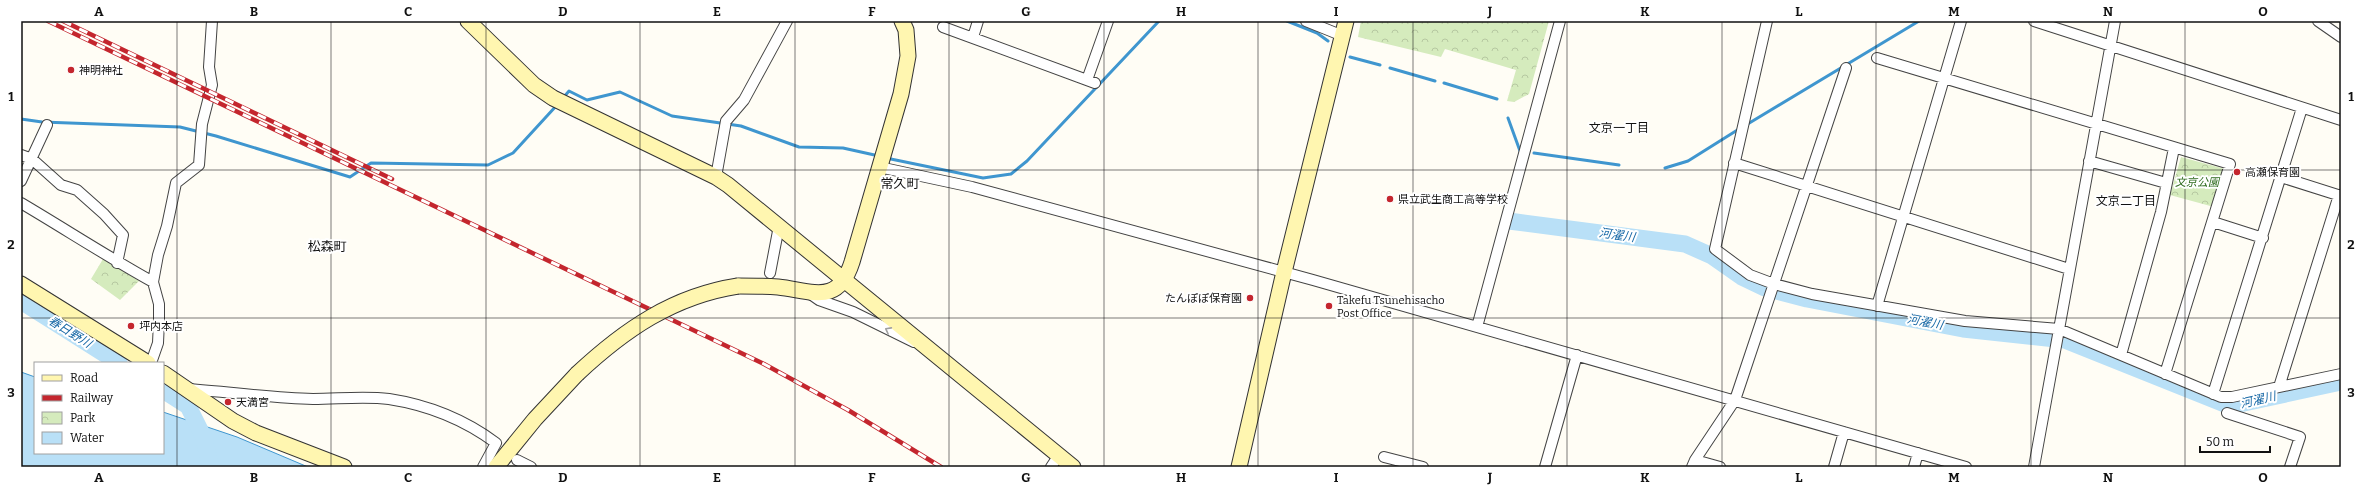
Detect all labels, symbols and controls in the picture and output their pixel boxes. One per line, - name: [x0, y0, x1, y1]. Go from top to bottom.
- text: A: [94, 4, 104, 19]
- text: B: [250, 4, 258, 19]
- text: C: [404, 4, 412, 19]
- text: D: [558, 4, 568, 19]
- text: E: [713, 4, 721, 19]
- text: F: [868, 4, 876, 19]
- text: G: [1021, 4, 1031, 19]
- text: H: [1176, 4, 1186, 19]
- text: I: [1334, 4, 1339, 19]
- text: J: [1487, 4, 1493, 19]
- text: K: [1640, 4, 1650, 19]
- text: L: [1795, 4, 1803, 19]
- text: M: [1948, 4, 1960, 19]
- text: N: [2103, 4, 2113, 19]
- text: O: [2258, 4, 2268, 19]
- place label: 神明神社: [79, 64, 123, 77]
- marker: 神明神社: [66, 65, 76, 75]
- text: 1: [8, 89, 14, 104]
- text: 1: [2348, 89, 2354, 104]
- district label: 文京一丁目: [1589, 121, 1649, 135]
- place label: 高瀬保育園: [2245, 166, 2300, 179]
- marker: 高瀬保育園: [2232, 167, 2242, 177]
- district label: 常久町: [880, 176, 920, 191]
- park label: 文京公園: [2175, 176, 2221, 189]
- place label: 県立武生商工高等学校: [1398, 193, 1508, 206]
- marker: 県立武生商工高等学校: [1385, 194, 1395, 204]
- district label: 文京二丁目: [2096, 194, 2156, 208]
- water label: 河濯川: [1598, 226, 1638, 245]
- text: 2: [7, 237, 15, 252]
- text: 2: [2347, 237, 2355, 252]
- district label: 松森町: [307, 239, 347, 254]
- place label: たんぽぽ保育園: [1165, 292, 1242, 305]
- marker: たんぽぽ保育園: [1245, 293, 1255, 303]
- place label: Takefu Tsunehisacho Post Office: [1337, 294, 1445, 320]
- marker: Takefu Tsunehisacho Post Office: [1324, 301, 1334, 311]
- water label: 河濯川: [1906, 312, 1946, 333]
- water label: 春日野川: [46, 313, 96, 352]
- place label: 坪内本店: [139, 320, 183, 333]
- marker: 坪内本店: [126, 321, 136, 331]
- one-way arrow: [885, 327, 892, 335]
- legend: [34, 362, 164, 454]
- text: Road: [70, 371, 98, 385]
- text: 3: [7, 385, 15, 400]
- text: 3: [2347, 385, 2355, 400]
- water label: 河濯川: [2239, 389, 2279, 411]
- text: Railway: [70, 391, 114, 405]
- place label: 天満宮: [236, 396, 269, 409]
- marker: 天満宮: [223, 397, 233, 407]
- text: Park: [70, 411, 96, 425]
- scale bar: [2200, 428, 2270, 454]
- text: Water: [70, 431, 105, 445]
- text: 50 m: [2206, 435, 2235, 449]
- text: A: [94, 470, 104, 485]
- text: B: [250, 470, 258, 485]
- text: C: [404, 470, 412, 485]
- text: D: [558, 470, 568, 485]
- text: E: [713, 470, 721, 485]
- text: F: [868, 470, 876, 485]
- text: G: [1021, 470, 1031, 485]
- text: H: [1176, 470, 1186, 485]
- text: I: [1334, 470, 1339, 485]
- text: J: [1487, 470, 1493, 485]
- text: K: [1640, 470, 1650, 485]
- text: L: [1795, 470, 1803, 485]
- text: M: [1948, 470, 1960, 485]
- text: N: [2103, 470, 2113, 485]
- text: O: [2258, 470, 2268, 485]

